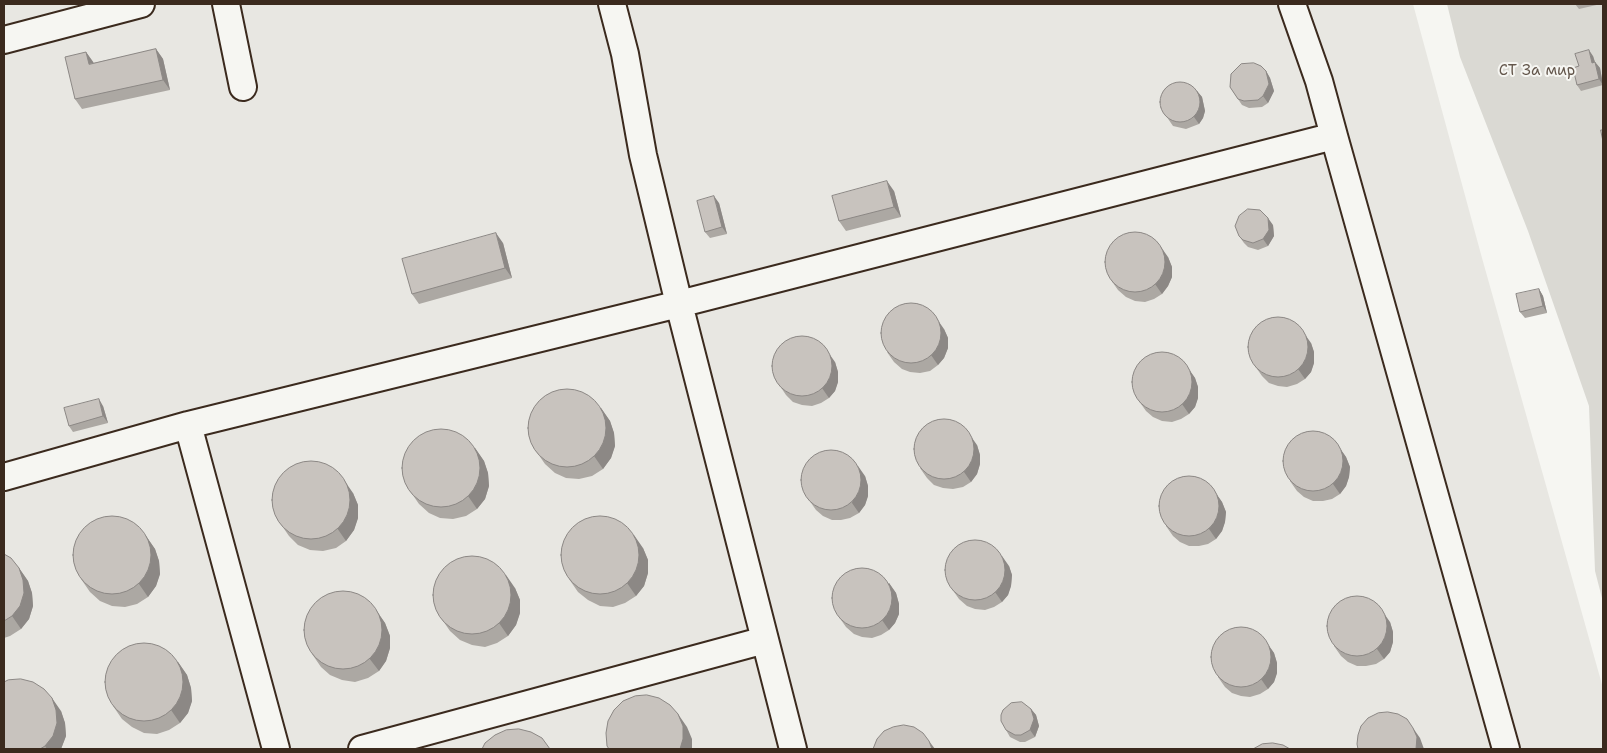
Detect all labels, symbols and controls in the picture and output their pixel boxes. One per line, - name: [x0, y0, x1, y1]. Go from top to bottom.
- park label: СТ За мир: [1499, 62, 1575, 80]

